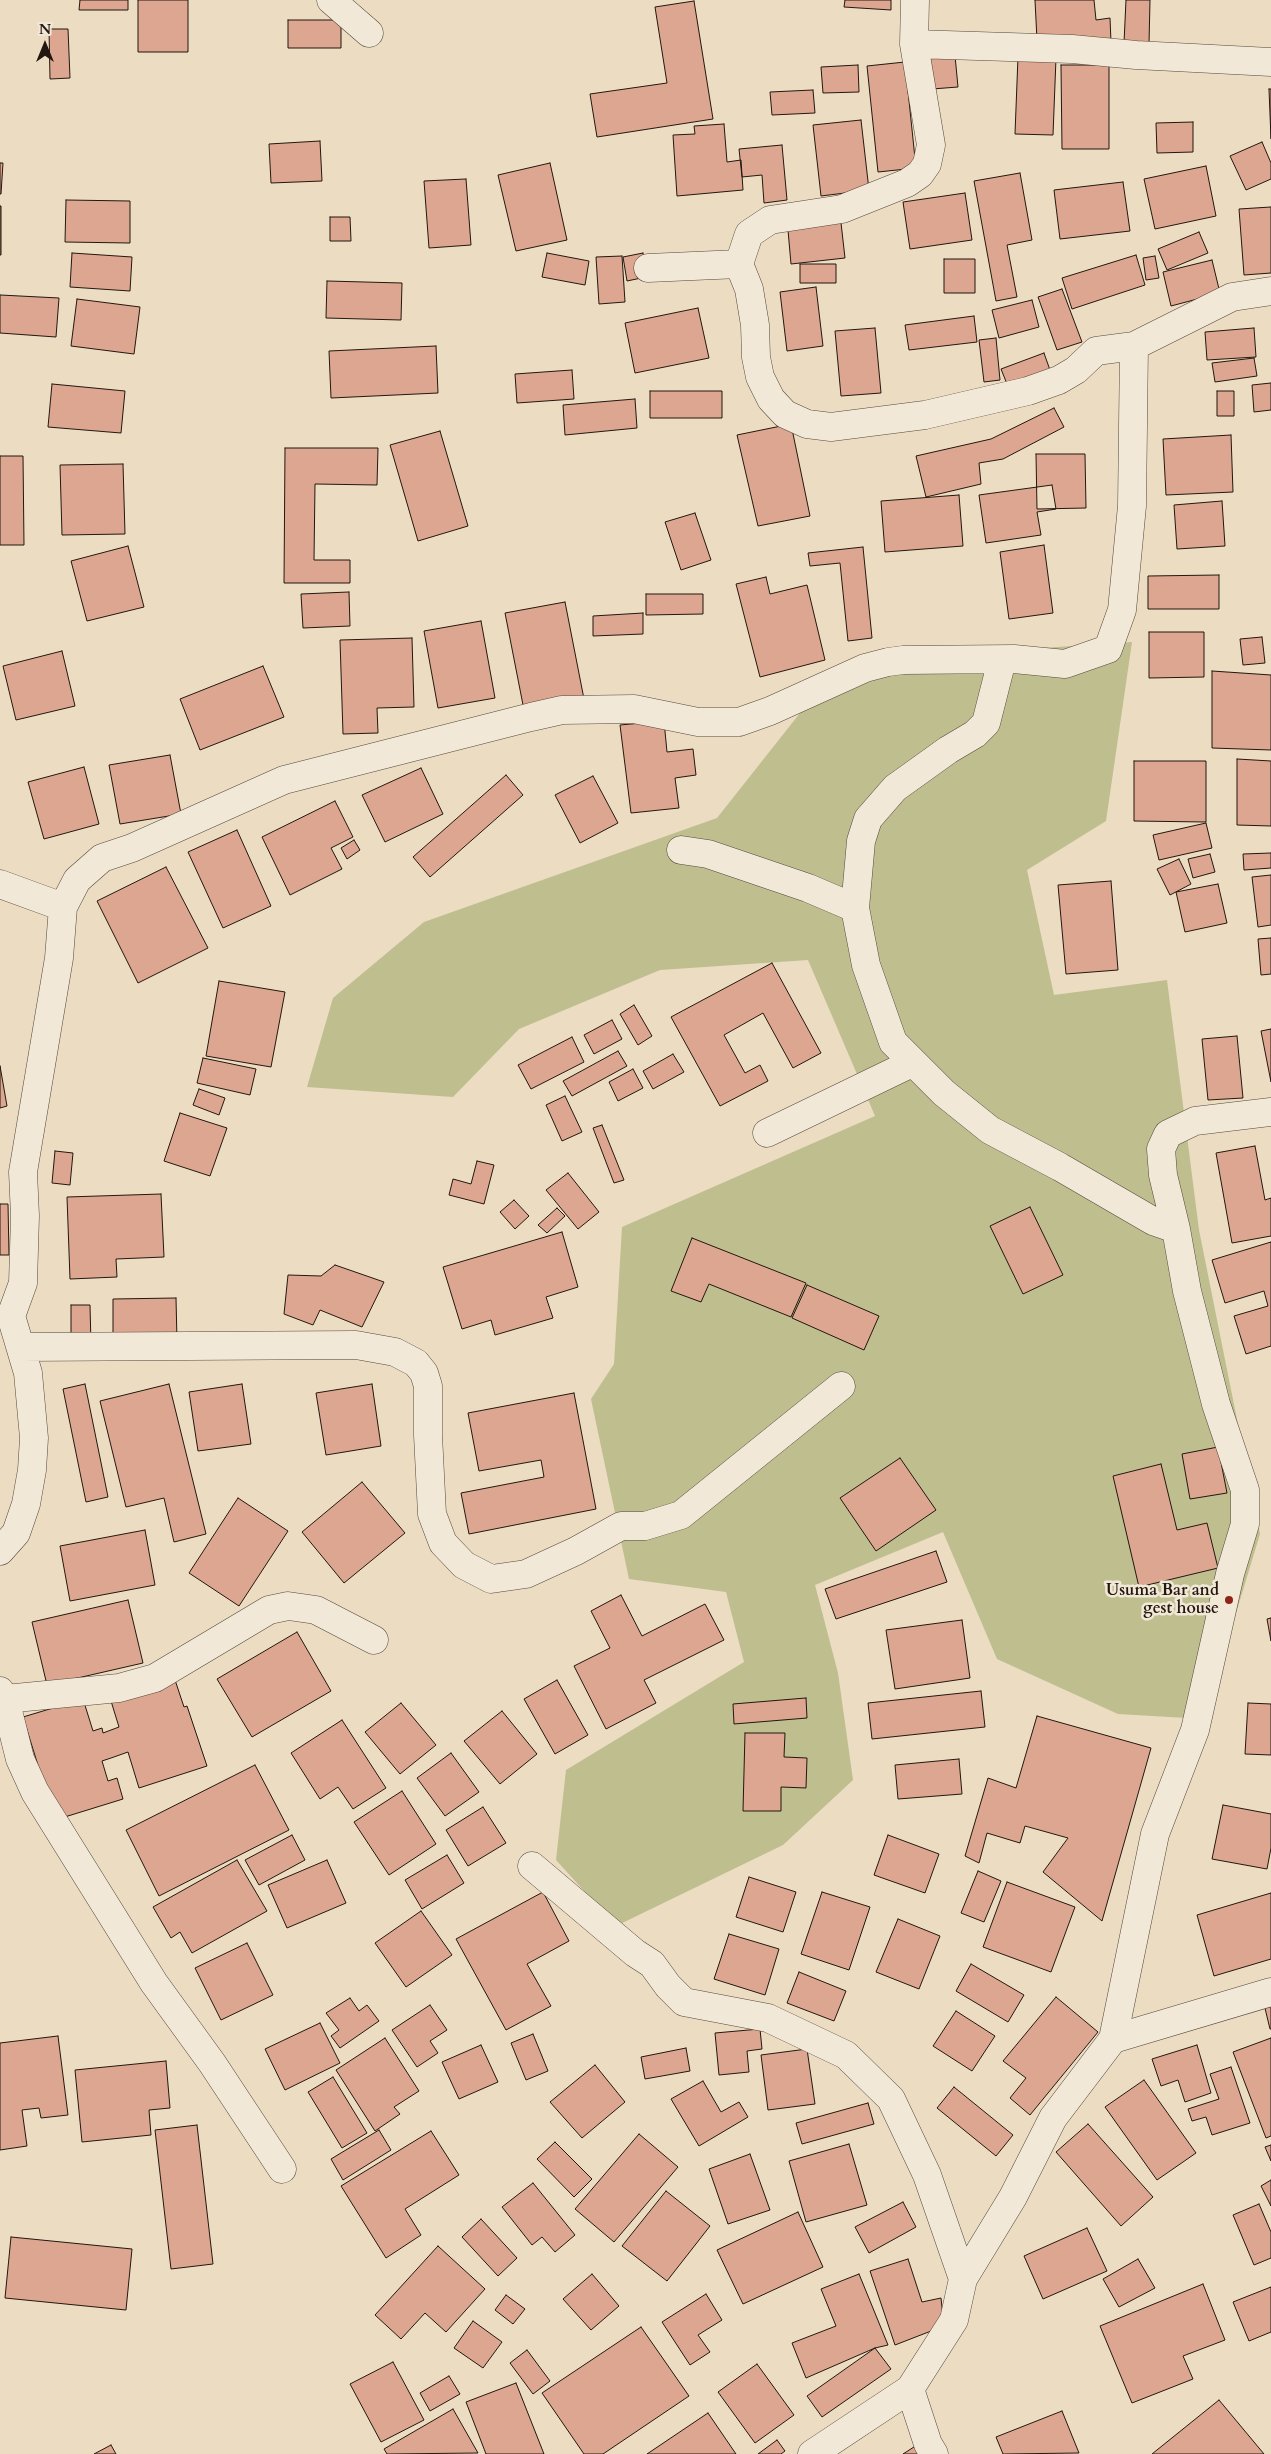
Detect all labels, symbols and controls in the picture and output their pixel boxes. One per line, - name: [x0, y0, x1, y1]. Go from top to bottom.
- north arrow: [20, 20, 70, 70]
- text: N: [39, 20, 51, 39]
- place label: Usuma Bar and gest house: [1106, 1581, 1219, 1619]
- marker: Usuma Bar and gest house: [1223, 1594, 1235, 1606]

